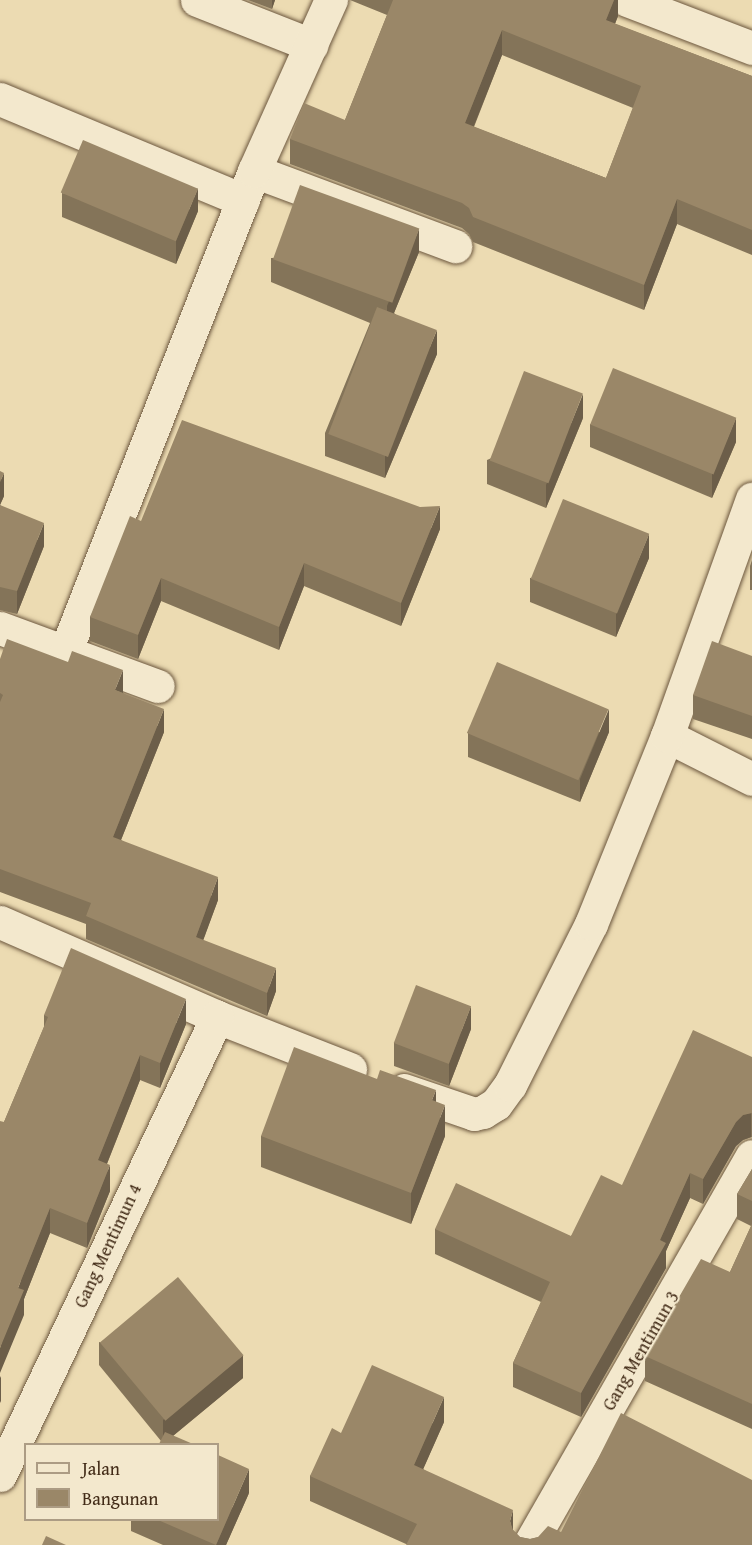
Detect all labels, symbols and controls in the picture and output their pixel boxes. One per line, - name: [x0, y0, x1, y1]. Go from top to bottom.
- street label: Gang Mentimun 4: [70, 1181, 146, 1311]
- street label: Gang Mentimun 3: [598, 1288, 684, 1414]
- legend: [24, 1443, 219, 1521]
- text: Jalan: [82, 1455, 120, 1482]
- text: Bangunan: [82, 1485, 158, 1512]

